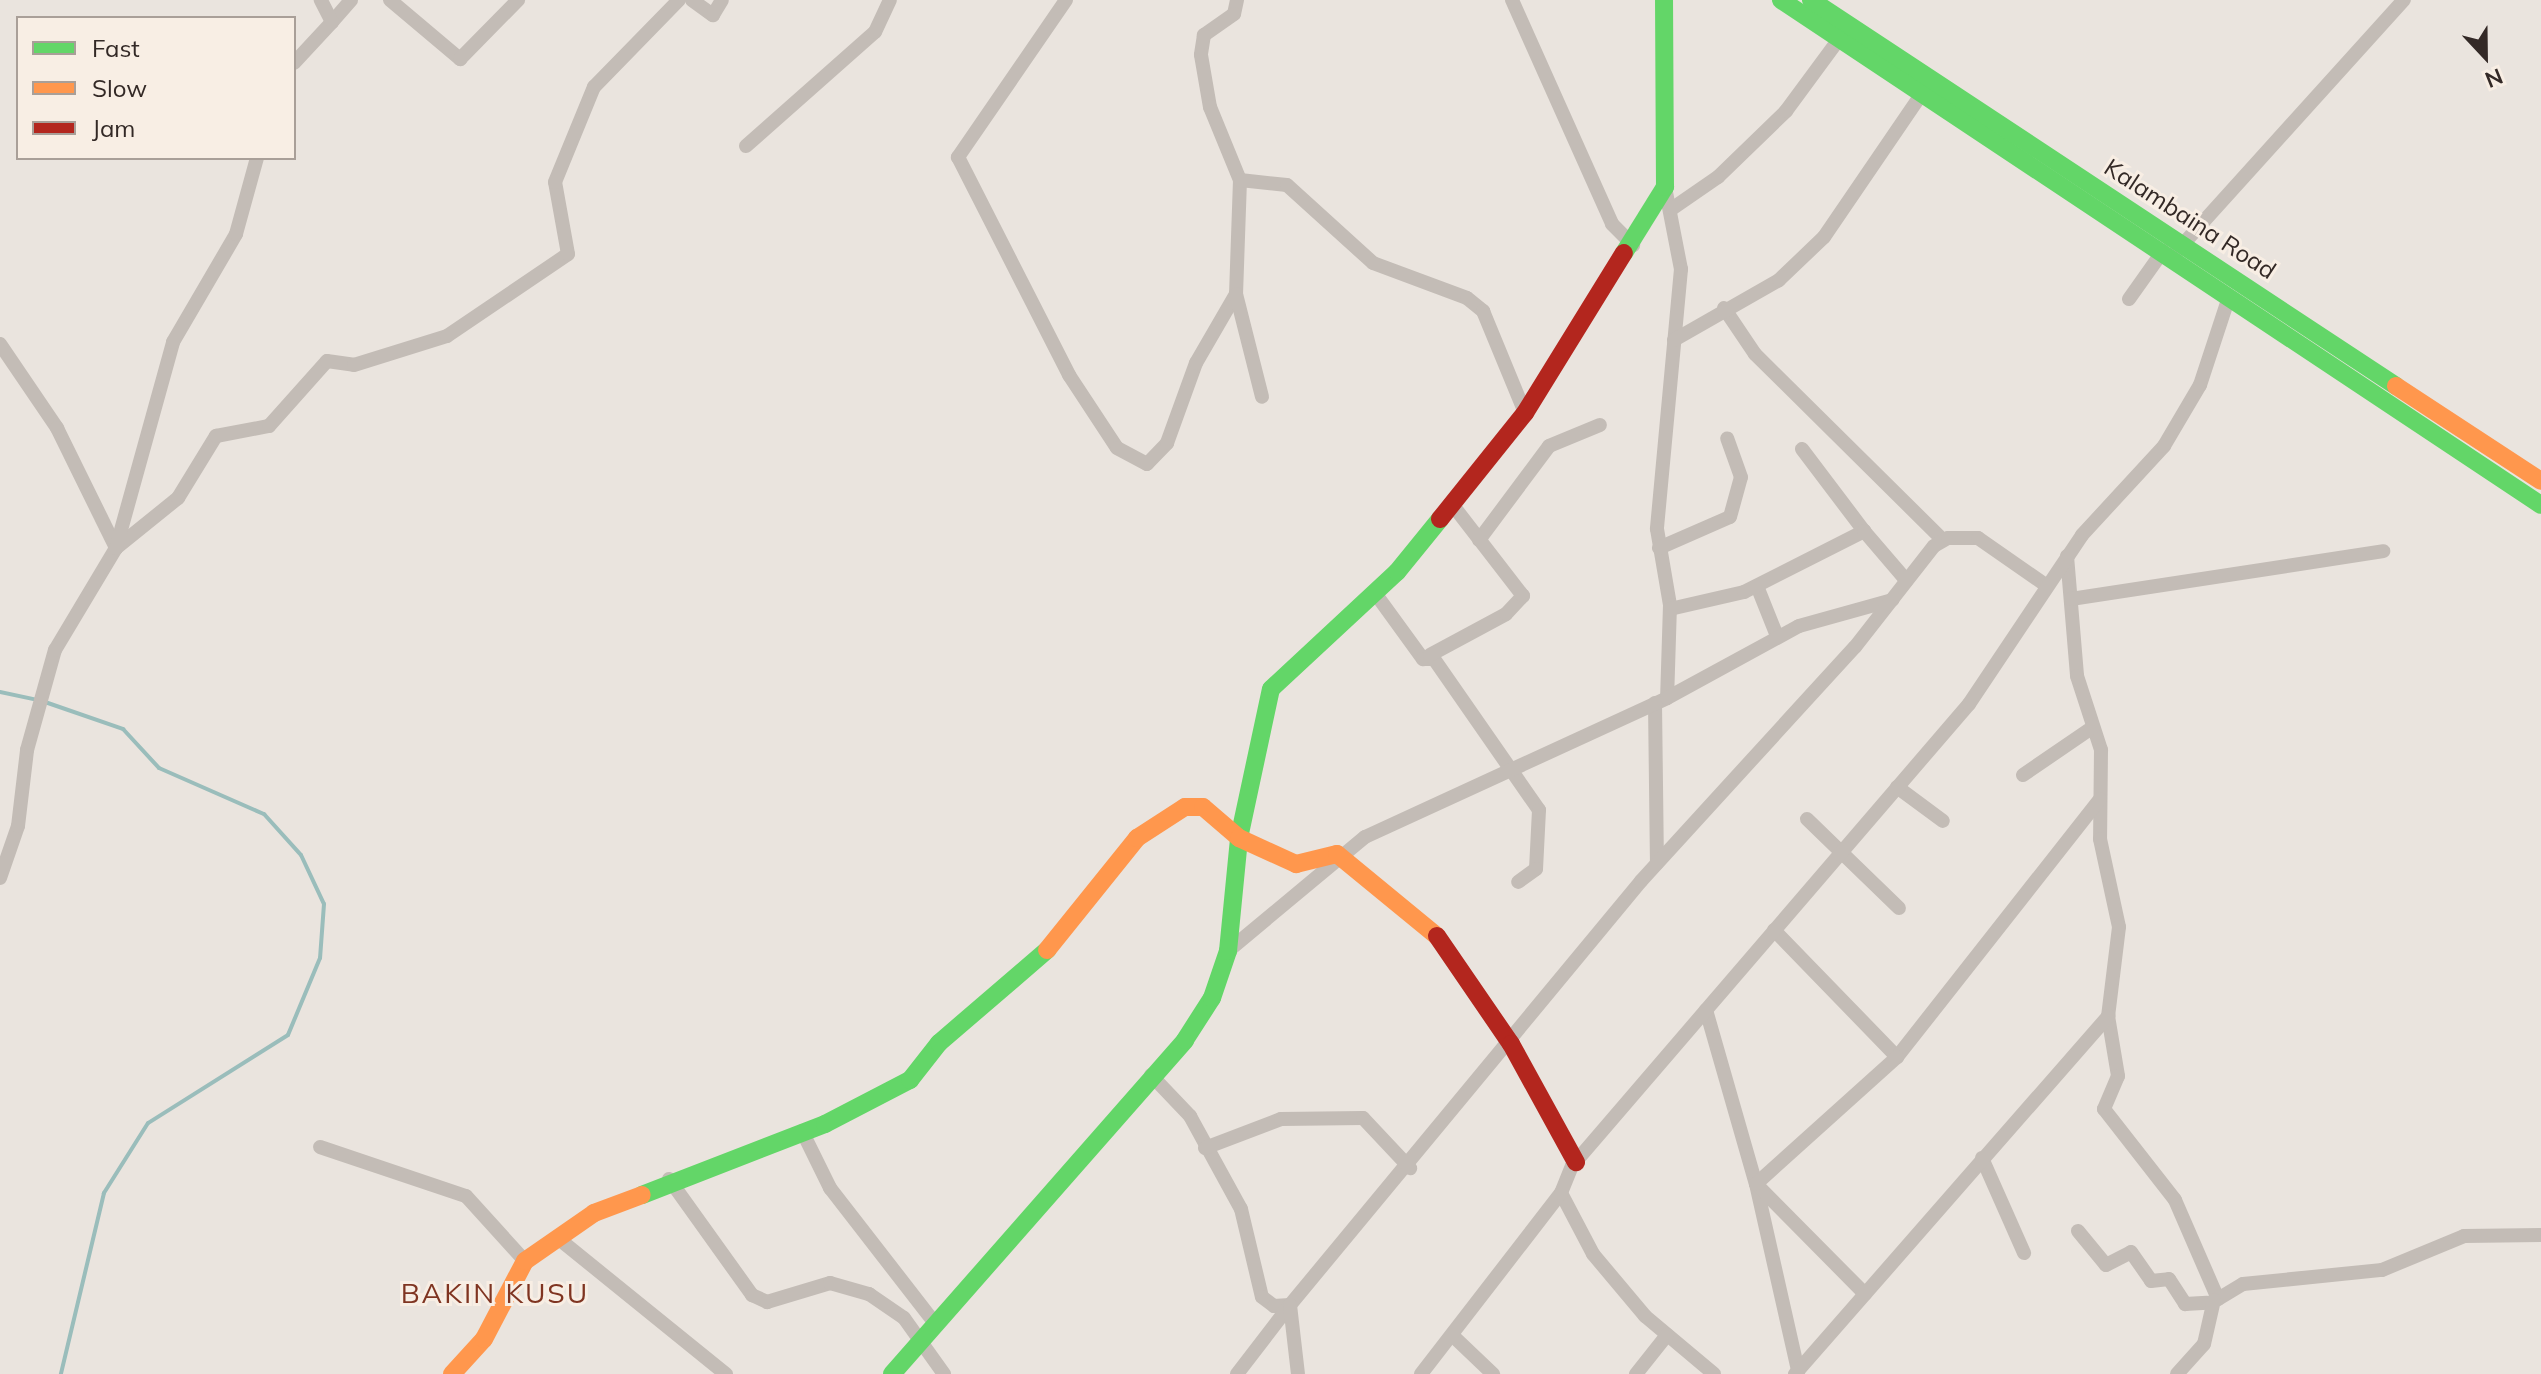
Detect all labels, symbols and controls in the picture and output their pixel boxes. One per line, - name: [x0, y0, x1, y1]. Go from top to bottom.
- legend: [16, 16, 296, 160]
- north arrow: [2445, 16, 2525, 96]
- text: Fast: [92, 33, 140, 63]
- text: N: [2481, 62, 2507, 94]
- text: Slow: [92, 73, 147, 103]
- text: Jam: [92, 113, 135, 143]
- street label: Kalambaina Road: [2099, 153, 2281, 285]
- district label: BAKIN KUSU: [401, 1276, 589, 1310]

